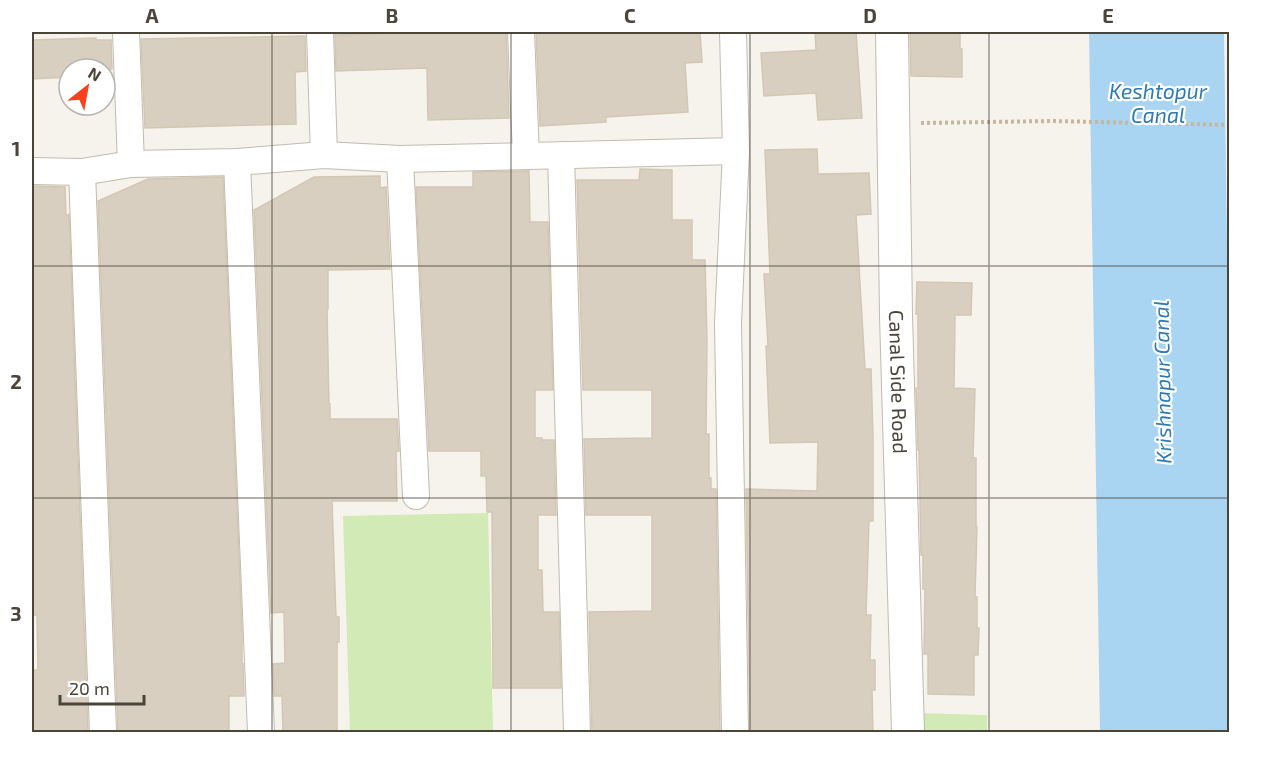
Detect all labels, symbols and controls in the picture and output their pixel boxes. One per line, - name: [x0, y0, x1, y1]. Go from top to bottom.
- text: A: [145, 3, 159, 27]
- text: B: [386, 3, 398, 27]
- text: C: [624, 3, 636, 27]
- text: D: [863, 3, 877, 27]
- text: E: [1102, 3, 1114, 27]
- north arrow: [57, 57, 117, 117]
- text: N: [85, 63, 105, 85]
- water label: Keshtopur Canal: [1109, 78, 1208, 127]
- text: 1: [12, 136, 20, 160]
- water label: Krishnapur Canal: [1148, 300, 1175, 464]
- street label: Canal Side Road: [885, 310, 913, 454]
- text: 2: [10, 369, 22, 393]
- text: 3: [10, 601, 22, 625]
- scale bar: [60, 668, 144, 706]
- text: 20 m: [69, 677, 110, 699]

